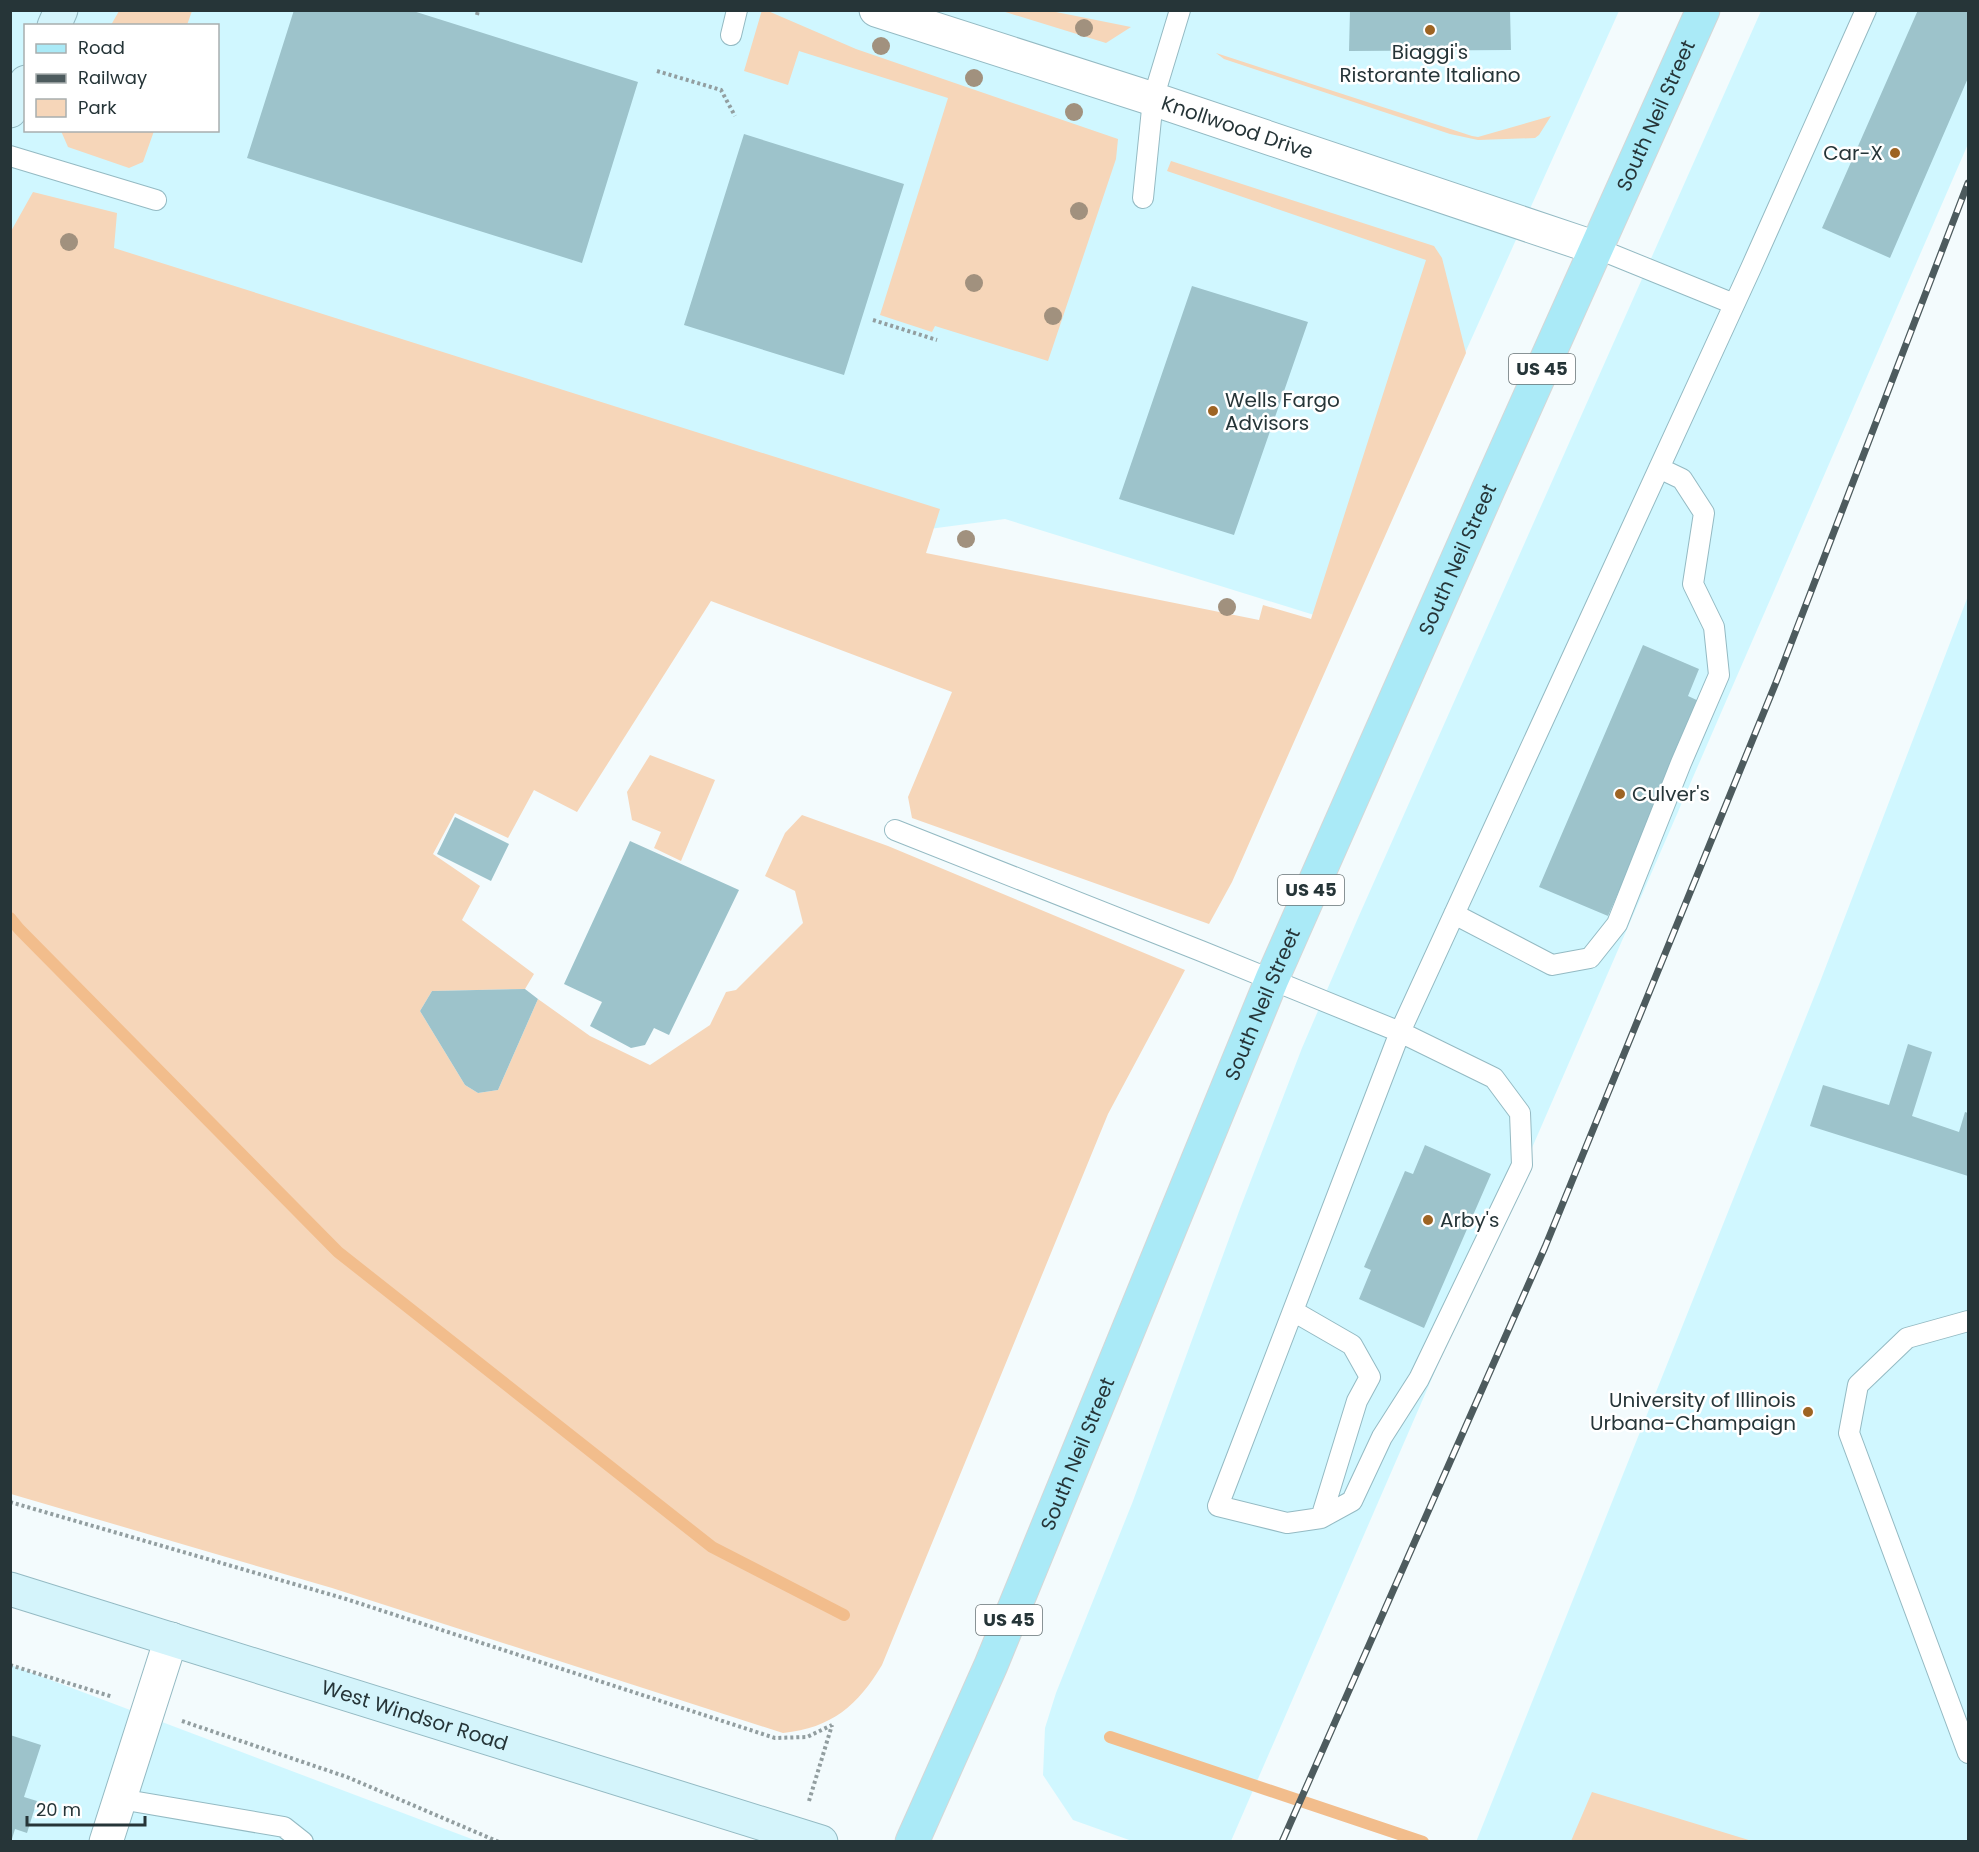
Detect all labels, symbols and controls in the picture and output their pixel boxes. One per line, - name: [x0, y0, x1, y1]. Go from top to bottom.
- marker: Biaggi's Ristorante Italiano: [1423, 23, 1437, 37]
- legend: [24, 24, 219, 132]
- text: Road: [78, 35, 125, 60]
- street label: South Neil Street: [1610, 35, 1702, 196]
- place label: Biaggi's Ristorante Italiano: [1339, 38, 1521, 89]
- text: Railway: [78, 65, 147, 90]
- street label: Knollwood Drive: [1158, 89, 1317, 166]
- text: Park: [78, 95, 117, 120]
- place label: Car-X: [1823, 139, 1883, 167]
- marker: Car-X: [1888, 146, 1902, 160]
- road number: US 45: [1509, 354, 1575, 384]
- place label: Wells Fargo Advisors: [1225, 386, 1340, 437]
- marker: Wells Fargo Advisors: [1206, 404, 1220, 418]
- street label: South Neil Street: [1412, 479, 1503, 640]
- place label: Culver's: [1632, 780, 1710, 808]
- marker: Culver's: [1613, 787, 1627, 801]
- road number: US 45: [1278, 875, 1344, 905]
- street label: South Neil Street: [1218, 924, 1307, 1085]
- place label: Arby's: [1440, 1206, 1499, 1234]
- marker: Arby's: [1421, 1213, 1435, 1227]
- street label: South Neil Street: [1034, 1373, 1121, 1535]
- place label: University of Illinois Urbana-Champaign: [1590, 1386, 1796, 1437]
- marker: University of Illinois Urbana-Champaign: [1801, 1405, 1815, 1419]
- road number: US 45: [976, 1605, 1042, 1635]
- street label: West Windsor Road: [318, 1673, 511, 1758]
- scale bar: [27, 1789, 146, 1827]
- text: 20 m: [36, 1797, 81, 1822]

